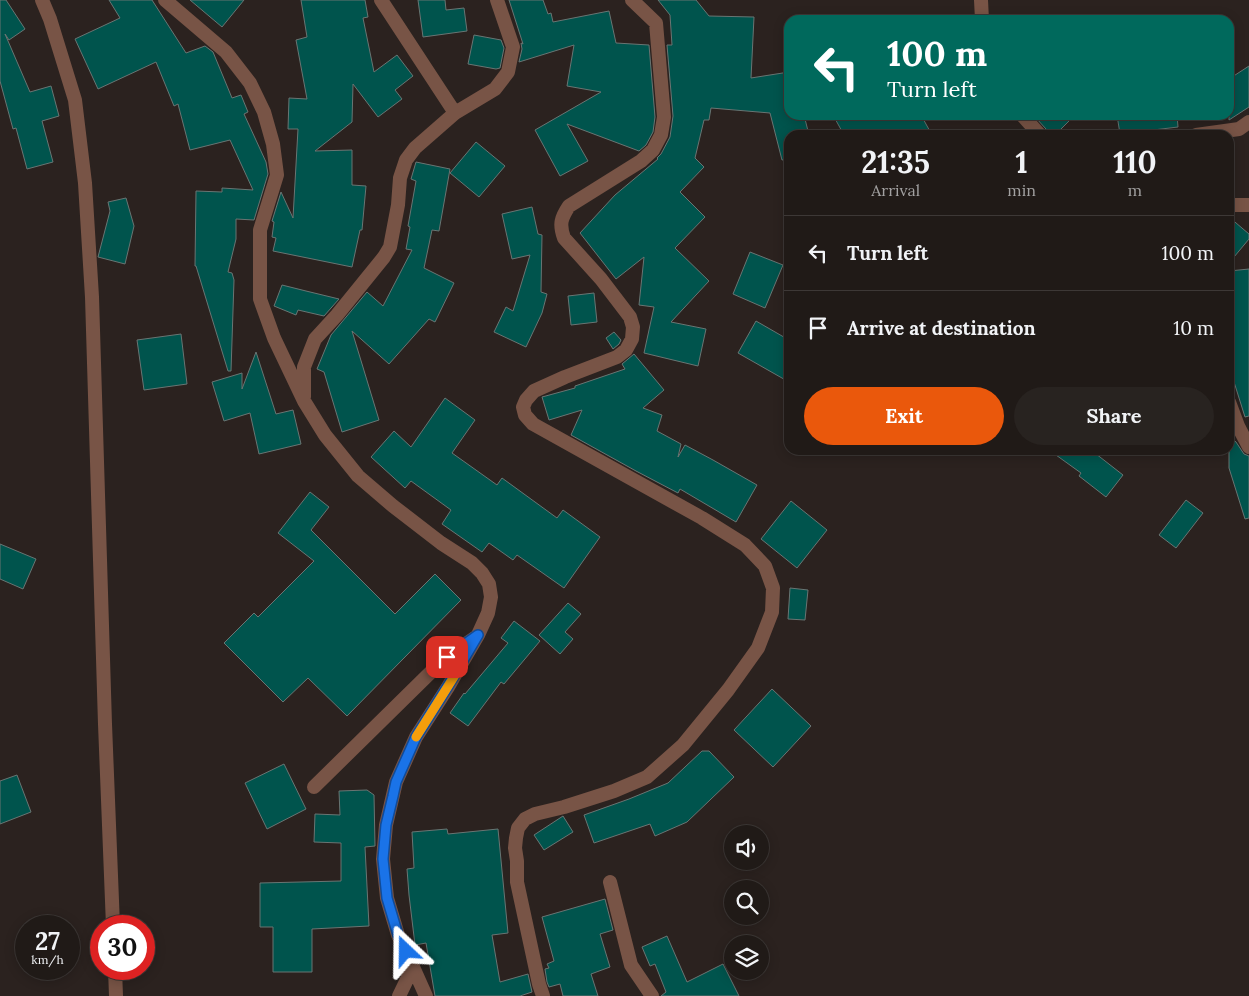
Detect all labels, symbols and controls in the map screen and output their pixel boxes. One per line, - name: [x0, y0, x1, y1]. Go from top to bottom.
- text: 100 m: [887, 31, 987, 76]
- icon: left: [804, 35, 869, 100]
- text: Turn left: [887, 75, 977, 103]
- text: 21:35: [861, 143, 930, 181]
- text: 1: [1015, 143, 1028, 181]
- text: 110: [1113, 143, 1157, 181]
- text: Arrival: [871, 180, 920, 200]
- text: min: [1007, 180, 1036, 200]
- text: m: [1128, 180, 1142, 200]
- icon: left: [804, 239, 832, 267]
- text: Turn left: [847, 241, 928, 265]
- text: 100 m: [1162, 241, 1214, 265]
- icon: arrive: [804, 314, 832, 342]
- text: Arrive at destination: [847, 316, 1036, 340]
- text: 10 m: [1173, 316, 1214, 340]
- button: Exit: [804, 387, 1004, 445]
- button: Share: [1014, 387, 1214, 445]
- pin: [426, 636, 468, 678]
- icon: arrive: [433, 643, 461, 671]
- map controls: [724, 825, 769, 980]
- button: sound: [724, 825, 769, 870]
- button: search: [724, 880, 769, 925]
- speed limit sign: 30: [90, 915, 155, 980]
- position arrow: [379, 924, 431, 976]
- text: 27: [35, 925, 60, 957]
- button: layers: [724, 935, 769, 980]
- text: km/h: [31, 952, 64, 967]

